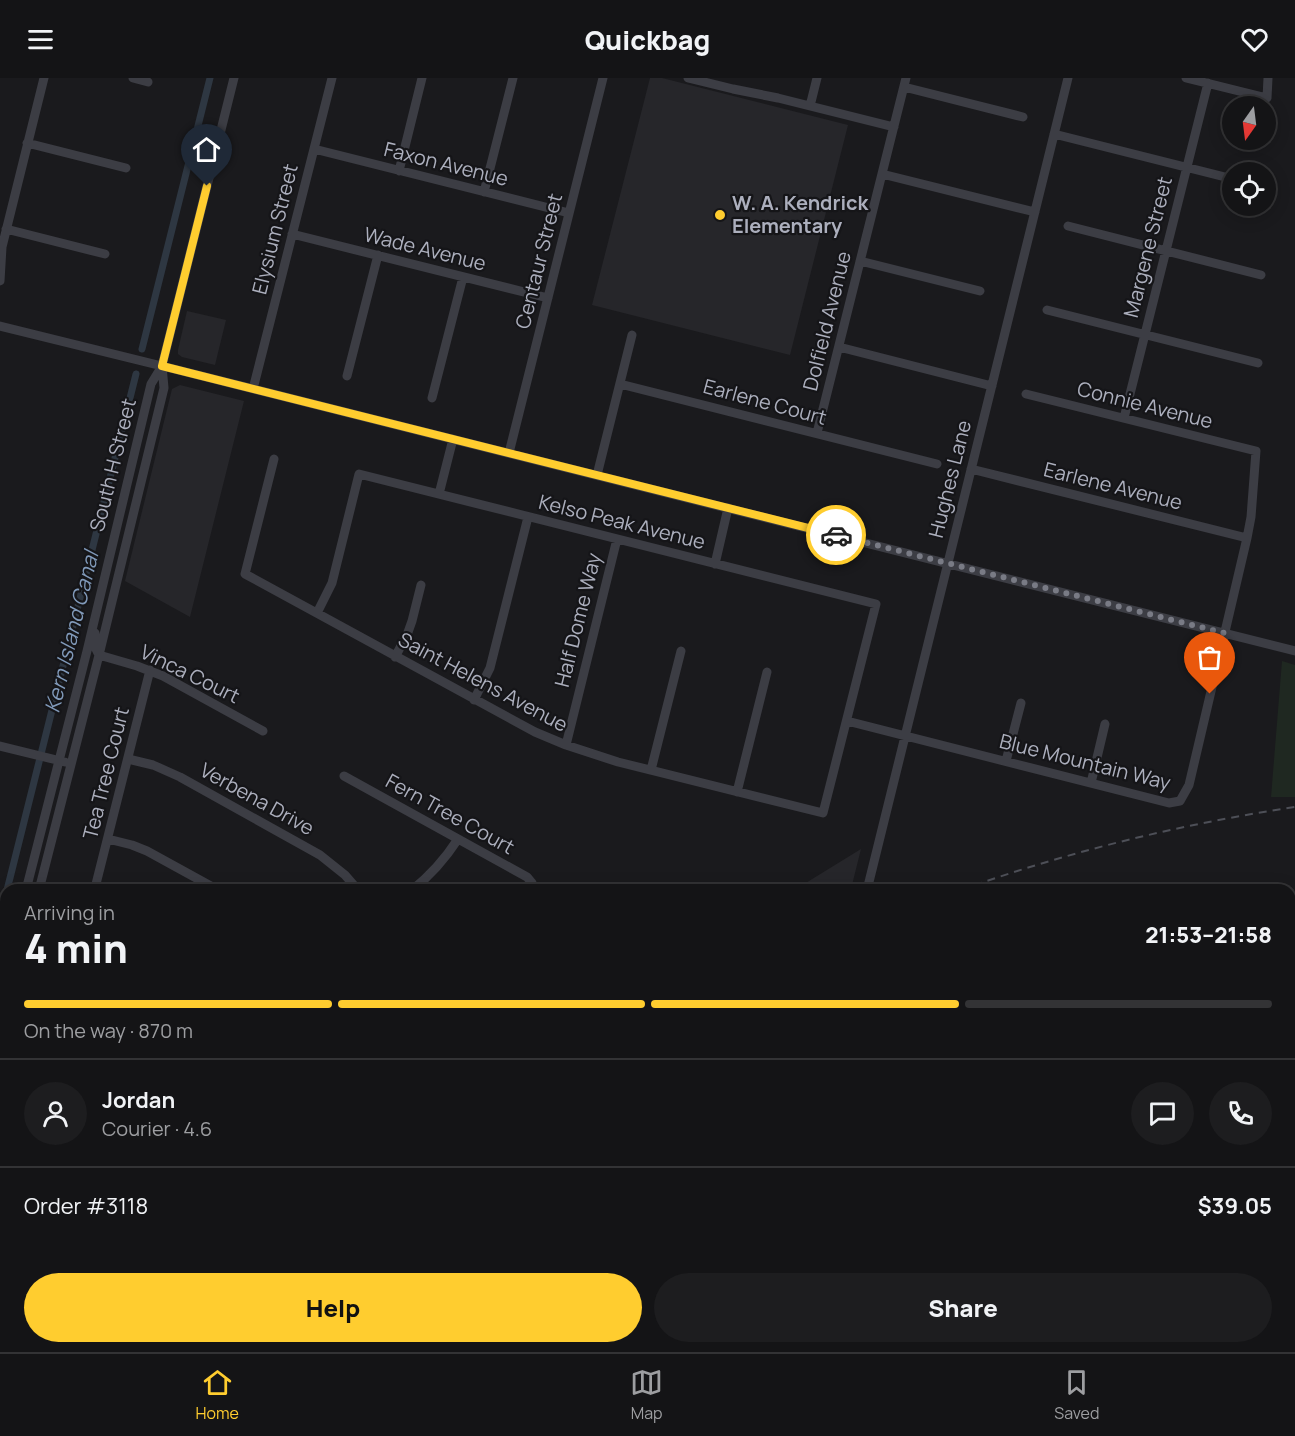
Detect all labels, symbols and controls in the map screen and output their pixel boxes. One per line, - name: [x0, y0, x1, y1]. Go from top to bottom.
- text: Quickbag: [585, 21, 710, 58]
- icon: menu: [24, 23, 57, 56]
- icon: heart: [1238, 23, 1271, 56]
- north arrow: [1222, 96, 1276, 150]
- map controls: [1222, 96, 1276, 216]
- pin: [181, 124, 232, 186]
- icon: home: [190, 133, 223, 166]
- street label: Faxon Avenue: [381, 135, 511, 192]
- street label: Elysium Street: [245, 161, 304, 297]
- button: locate: [1222, 162, 1276, 216]
- street label: Margene Street: [1117, 174, 1178, 320]
- place label: W. A. Kendrick Elementary: [732, 189, 870, 239]
- street label: Centaur Street: [509, 190, 568, 331]
- marker: W. A. Kendrick Elementary: [713, 208, 727, 222]
- street label: Wade Avenue: [361, 220, 489, 277]
- street label: Dolfield Avenue: [796, 248, 857, 393]
- street label: Earlene Court: [701, 372, 830, 431]
- street label: Connie Avenue: [1075, 375, 1216, 434]
- street label: South H Street: [83, 395, 142, 534]
- street label: Hughes Lane: [922, 417, 977, 541]
- street label: Earlene Avenue: [1041, 455, 1185, 516]
- street label: Kelso Peak Avenue: [536, 488, 708, 555]
- courier: [806, 505, 866, 565]
- icon: car: [820, 519, 853, 552]
- water label: Kern Island Canal: [37, 545, 105, 715]
- street label: Half Dome Way: [548, 550, 607, 690]
- street label: Saint Helens Avenue: [394, 625, 573, 738]
- pin: [1184, 632, 1235, 694]
- street label: Vinca Court: [136, 638, 244, 709]
- icon: bag: [1193, 641, 1226, 674]
- street label: Tea Tree Court: [76, 704, 135, 842]
- street label: Blue Mountain Way: [997, 727, 1174, 796]
- street label: Verbena Drive: [195, 756, 319, 841]
- street label: Fern Tree Court: [381, 767, 519, 860]
- text: Arriving in: [24, 899, 115, 926]
- text: 21:53–21:58: [1145, 920, 1272, 950]
- text: 4 min: [24, 921, 128, 975]
- text: On the way · 870 m: [24, 1017, 193, 1044]
- button: person: [24, 1082, 87, 1145]
- button: chat: [1131, 1082, 1194, 1145]
- button: phone: [1209, 1082, 1272, 1145]
- text: Jordan: [102, 1085, 175, 1115]
- text: Courier · 4.6: [102, 1115, 212, 1142]
- text: Order #3118: [24, 1191, 148, 1221]
- text: $39.05: [1198, 1191, 1272, 1221]
- button: Help: [24, 1273, 642, 1342]
- button: Share: [654, 1273, 1272, 1342]
- tab: Home: [196, 1366, 239, 1424]
- tab: Map: [630, 1366, 663, 1424]
- tab: Saved: [1054, 1366, 1099, 1424]

